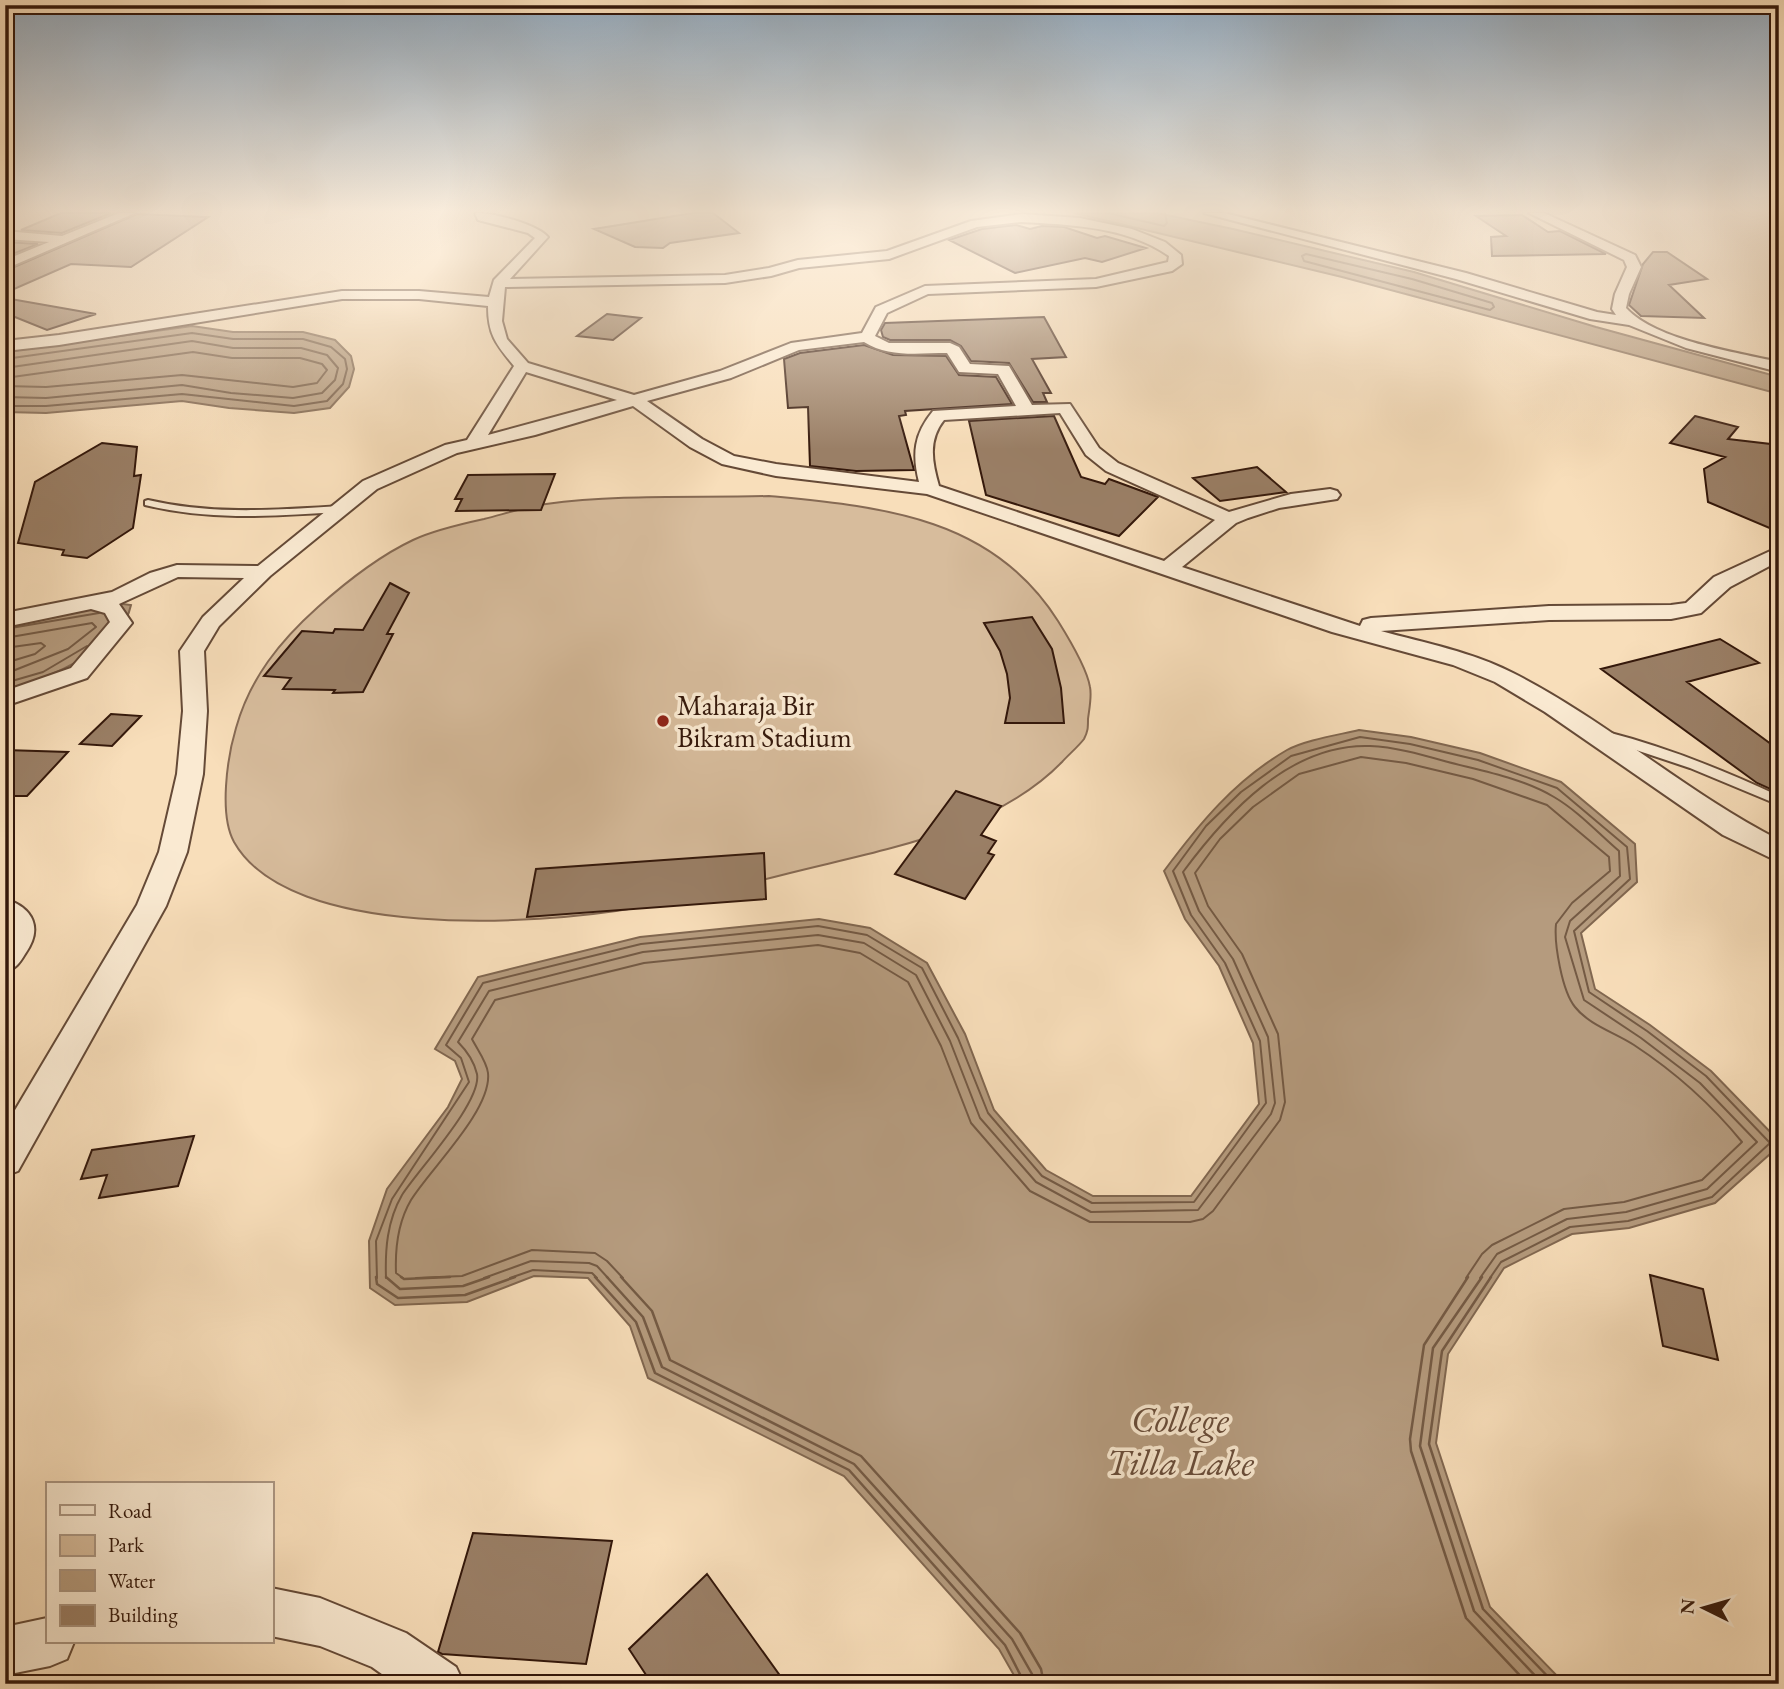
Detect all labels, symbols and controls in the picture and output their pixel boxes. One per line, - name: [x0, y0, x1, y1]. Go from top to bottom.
- place label: Maharaja Bir Bikram Stadium: [677, 687, 852, 755]
- marker: Maharaja Bir Bikram Stadium: [655, 713, 671, 729]
- water label: College Tilla Lake: [1106, 1395, 1254, 1486]
- legend: [46, 1482, 273, 1644]
- text: Road: [108, 1497, 152, 1524]
- text: Park: [108, 1531, 145, 1558]
- text: Water: [108, 1567, 155, 1594]
- north arrow: [1668, 1574, 1738, 1644]
- text: N: [1674, 1597, 1701, 1615]
- text: Building: [108, 1601, 178, 1628]

